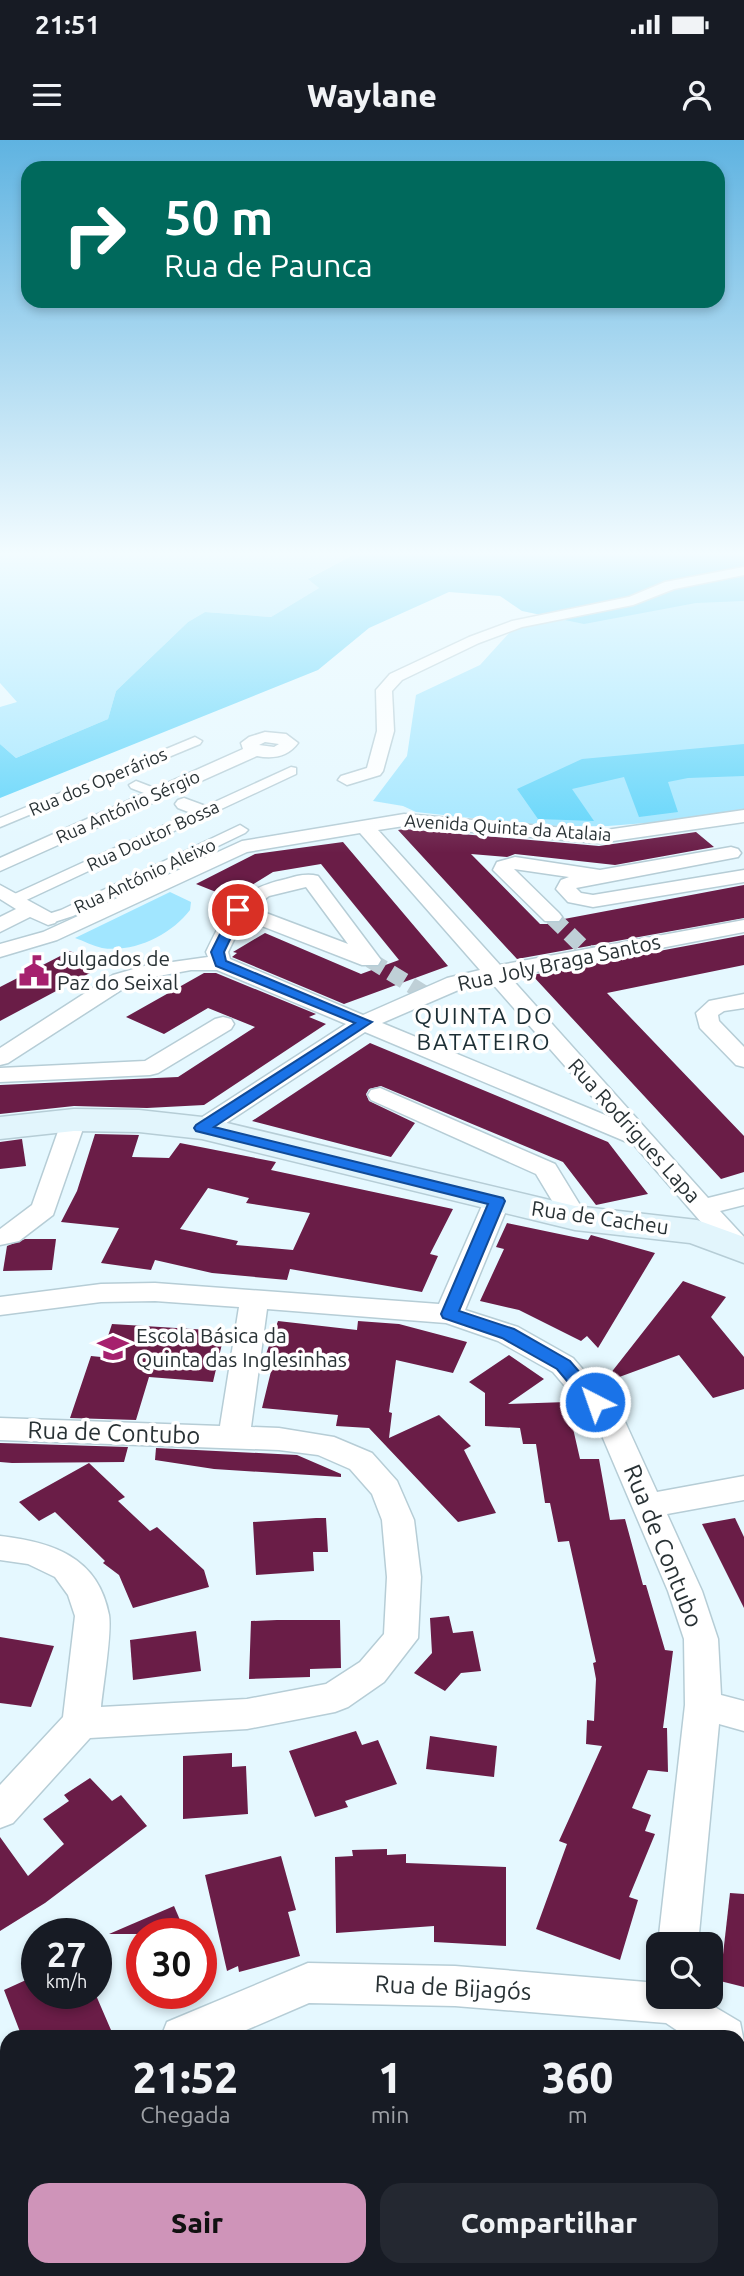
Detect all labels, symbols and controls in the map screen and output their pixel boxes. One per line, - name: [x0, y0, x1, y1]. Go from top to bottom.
- text: 21:51: [35, 10, 100, 39]
- icon: menu: [28, 76, 66, 114]
- icon: person: [678, 76, 716, 114]
- text: Waylane: [307, 77, 437, 113]
- icon: right: [49, 189, 140, 280]
- text: 50 m: [164, 189, 273, 244]
- text: Rua de Paunca: [164, 247, 373, 283]
- street label: Rua dos Operários: [26, 743, 170, 819]
- street label: Rua António Sérgio: [53, 765, 203, 847]
- street label: Rua Doutor Bossa: [83, 796, 222, 875]
- street label: Avenida Quinta da Atalaia: [404, 810, 612, 845]
- street label: Rua António Aleixo: [71, 834, 219, 917]
- pin: [208, 880, 268, 940]
- icon: arrive: [219, 891, 257, 929]
- street label: Rua Joly Braga Santos: [455, 929, 662, 995]
- place label: Julgados de Paz do Seixal: [57, 946, 179, 994]
- public building icon: Julgados de Paz do Seixal: [17, 954, 51, 988]
- district label: QUINTA DO BATATEIRO: [414, 1003, 554, 1054]
- street label: Rua Rodrigues Lapa: [564, 1053, 706, 1207]
- street label: Rua de Cacheu: [530, 1195, 670, 1239]
- place label: Escola Básica da Quinta das Inglesinhas: [136, 1323, 347, 1371]
- school or university icon: Escola Básica da Quinta das Inglesinhas: [96, 1331, 130, 1365]
- position arrow: [558, 1365, 632, 1439]
- street label: Rua de Contubo: [27, 1416, 201, 1449]
- street label: Rua de Contubo: [619, 1461, 708, 1631]
- speed limit sign: 30: [126, 1918, 217, 2009]
- map controls: [646, 1932, 723, 2009]
- button: search: [646, 1932, 723, 2009]
- text: 27: [47, 1934, 86, 1974]
- street label: Rua de Bijagós: [374, 1970, 532, 2005]
- text: km/h: [46, 1971, 87, 1991]
- text: 21:52: [133, 2054, 238, 2101]
- text: 1: [378, 2054, 402, 2101]
- text: 360: [542, 2054, 613, 2101]
- text: Chegada: [140, 2102, 230, 2127]
- text: min: [371, 2102, 409, 2127]
- text: m: [568, 2102, 588, 2127]
- button: Sair: [28, 2183, 366, 2263]
- button: Compartilhar: [380, 2183, 718, 2263]

